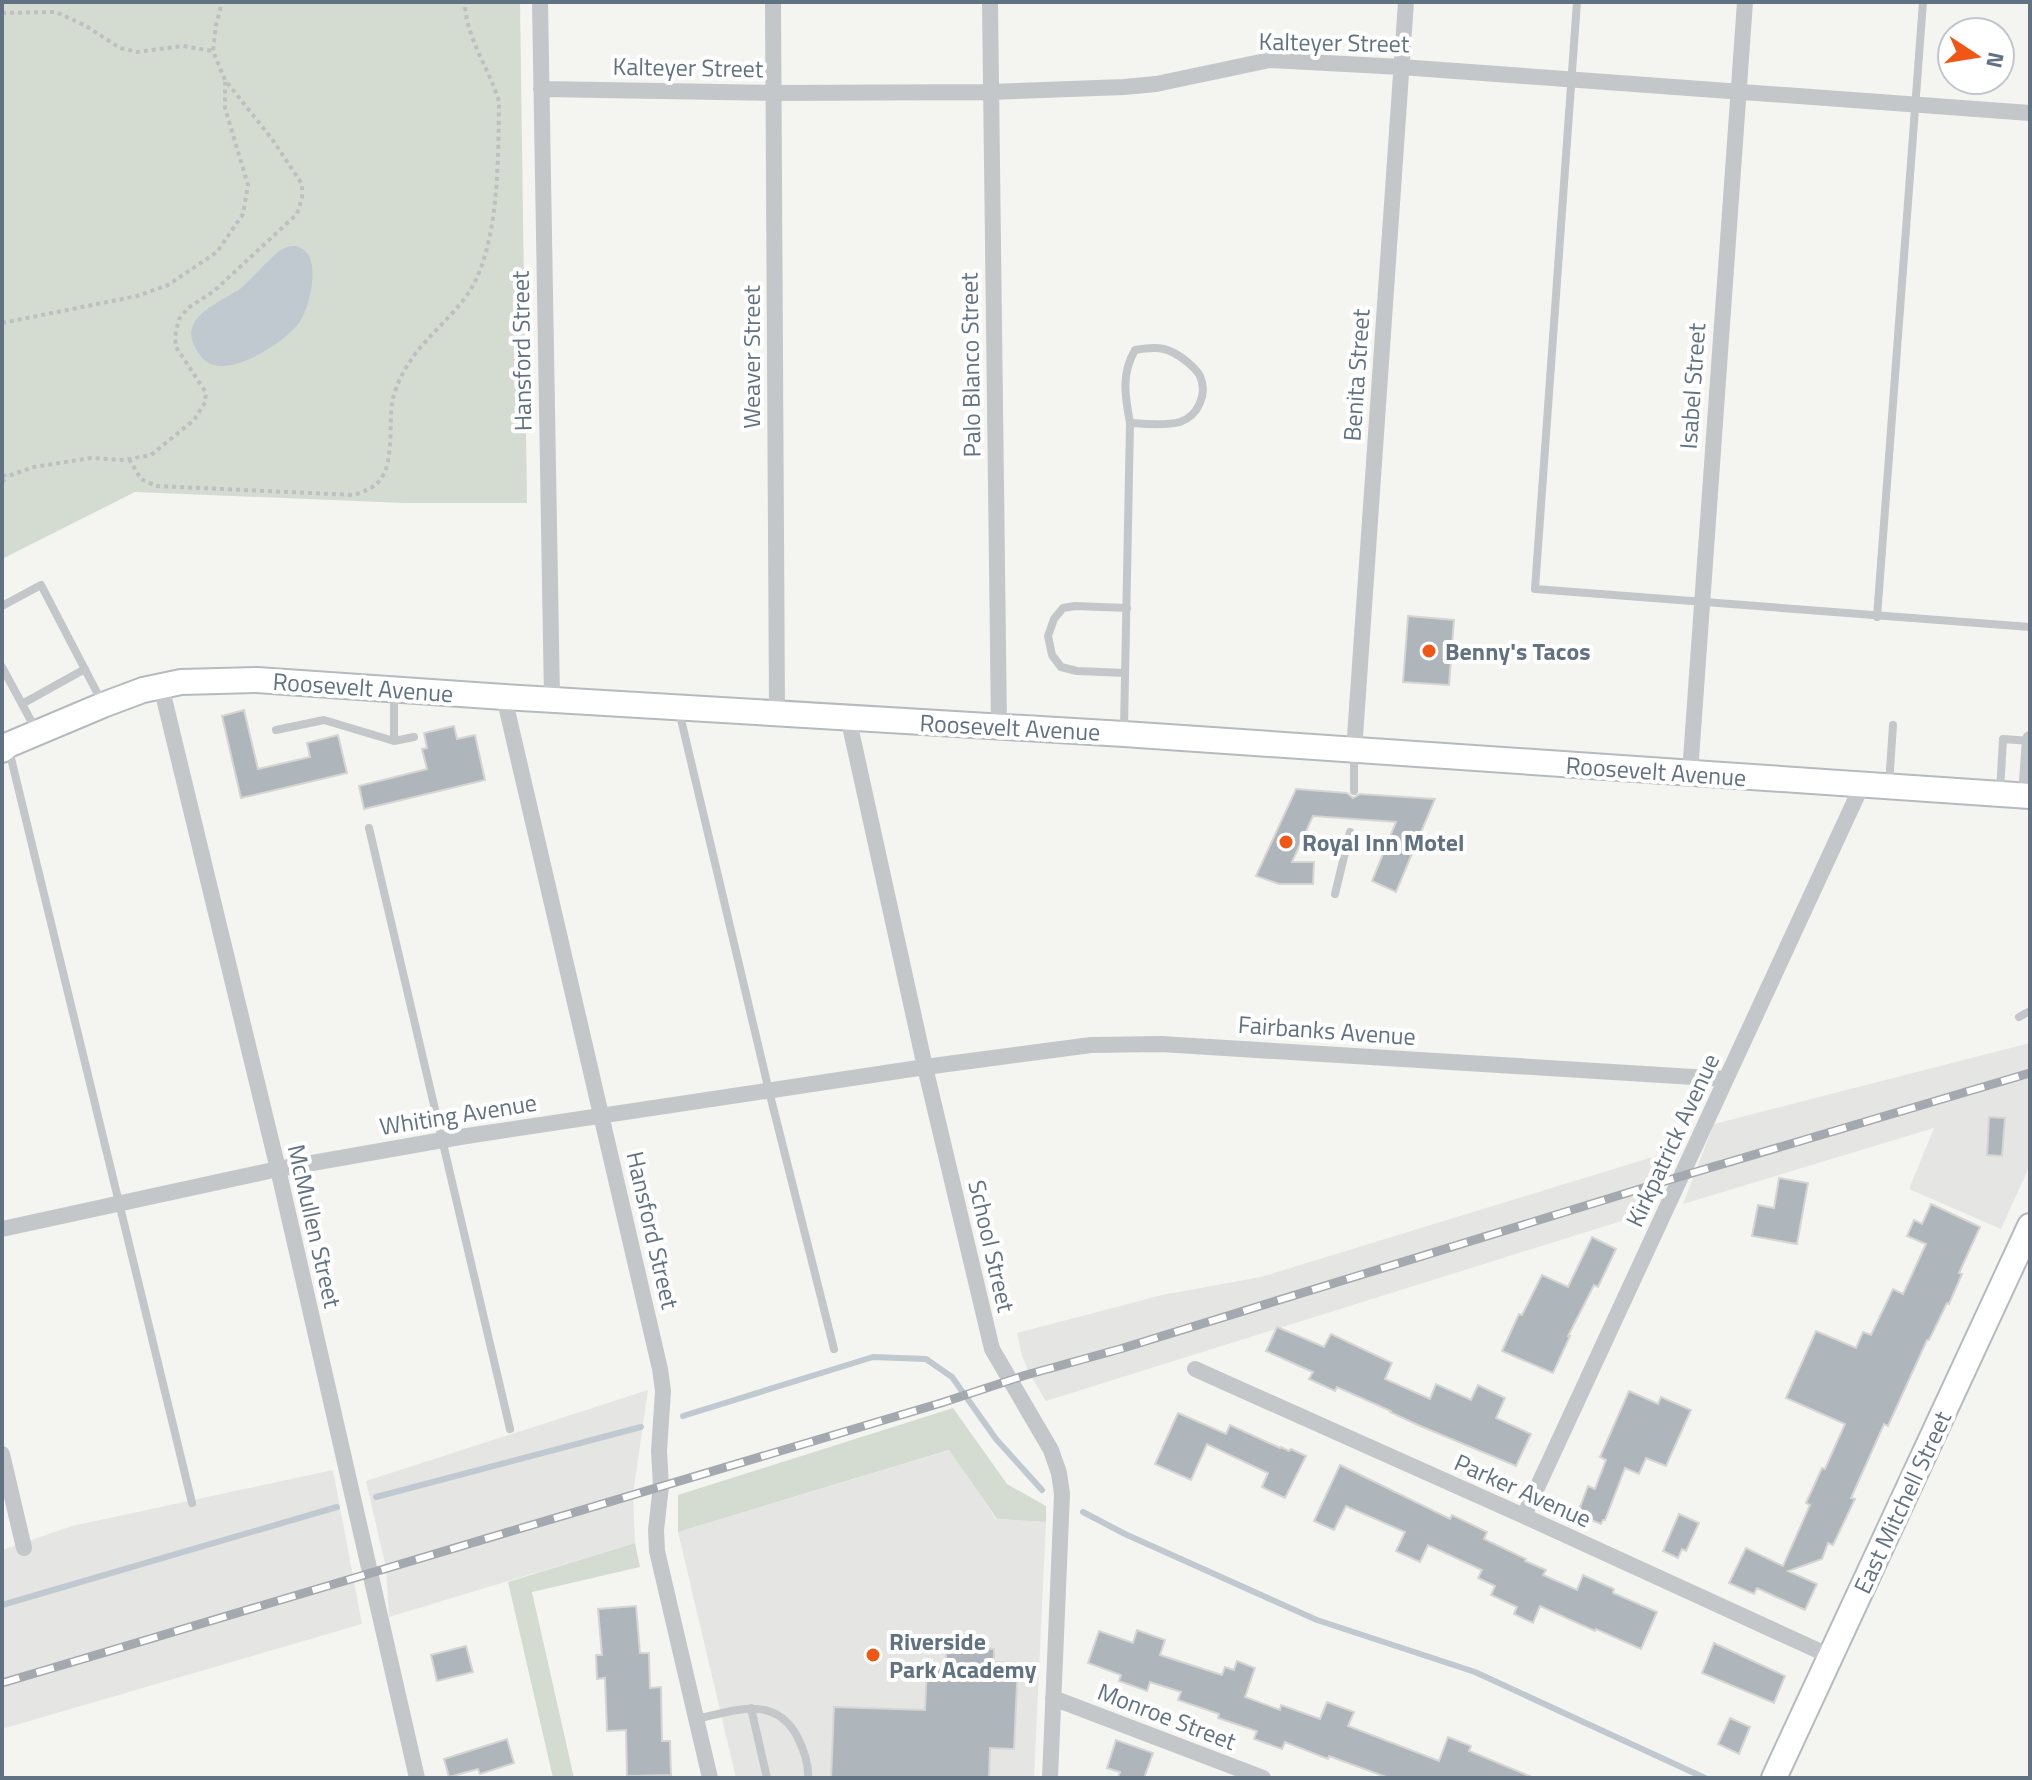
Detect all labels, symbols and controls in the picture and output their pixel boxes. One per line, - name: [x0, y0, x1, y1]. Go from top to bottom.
- north arrow: [1936, 16, 2016, 96]
- street label: Kalteyer Street: [1258, 23, 1410, 61]
- street label: Kalteyer Street: [612, 48, 764, 86]
- text: N: [1977, 49, 2014, 71]
- street label: Hansford Street: [502, 270, 540, 432]
- street label: Palo Blanco Street: [950, 272, 990, 458]
- street label: Weaver Street: [733, 285, 769, 429]
- street label: Benita Street: [1333, 307, 1379, 442]
- street label: Isabel Street: [1670, 321, 1714, 450]
- place label: Benny's Tacos: [1445, 633, 1591, 669]
- marker: Benny's Tacos: [1420, 642, 1438, 660]
- street label: Roosevelt Avenue: [272, 663, 454, 711]
- street label: Roosevelt Avenue: [919, 704, 1101, 750]
- street label: Roosevelt Avenue: [1565, 747, 1747, 795]
- place label: Royal Inn Motel: [1302, 824, 1464, 860]
- marker: Royal Inn Motel: [1277, 833, 1295, 851]
- street label: Fairbanks Avenue: [1237, 1006, 1417, 1054]
- street label: Kirkpatrick Avenue: [1616, 1047, 1728, 1233]
- street label: Whiting Avenue: [377, 1084, 539, 1144]
- street label: McMullen Street: [279, 1141, 351, 1312]
- street label: Hansford Street: [617, 1148, 689, 1313]
- street label: School Street: [959, 1176, 1025, 1316]
- street label: East Mitchell Street: [1844, 1404, 1960, 1599]
- street label: Parker Avenue: [1449, 1444, 1597, 1536]
- place label: Riverside Park Academy: [889, 1623, 1037, 1687]
- marker: Riverside Park Academy: [864, 1646, 882, 1664]
- street label: Monroe Street: [1093, 1673, 1242, 1759]

